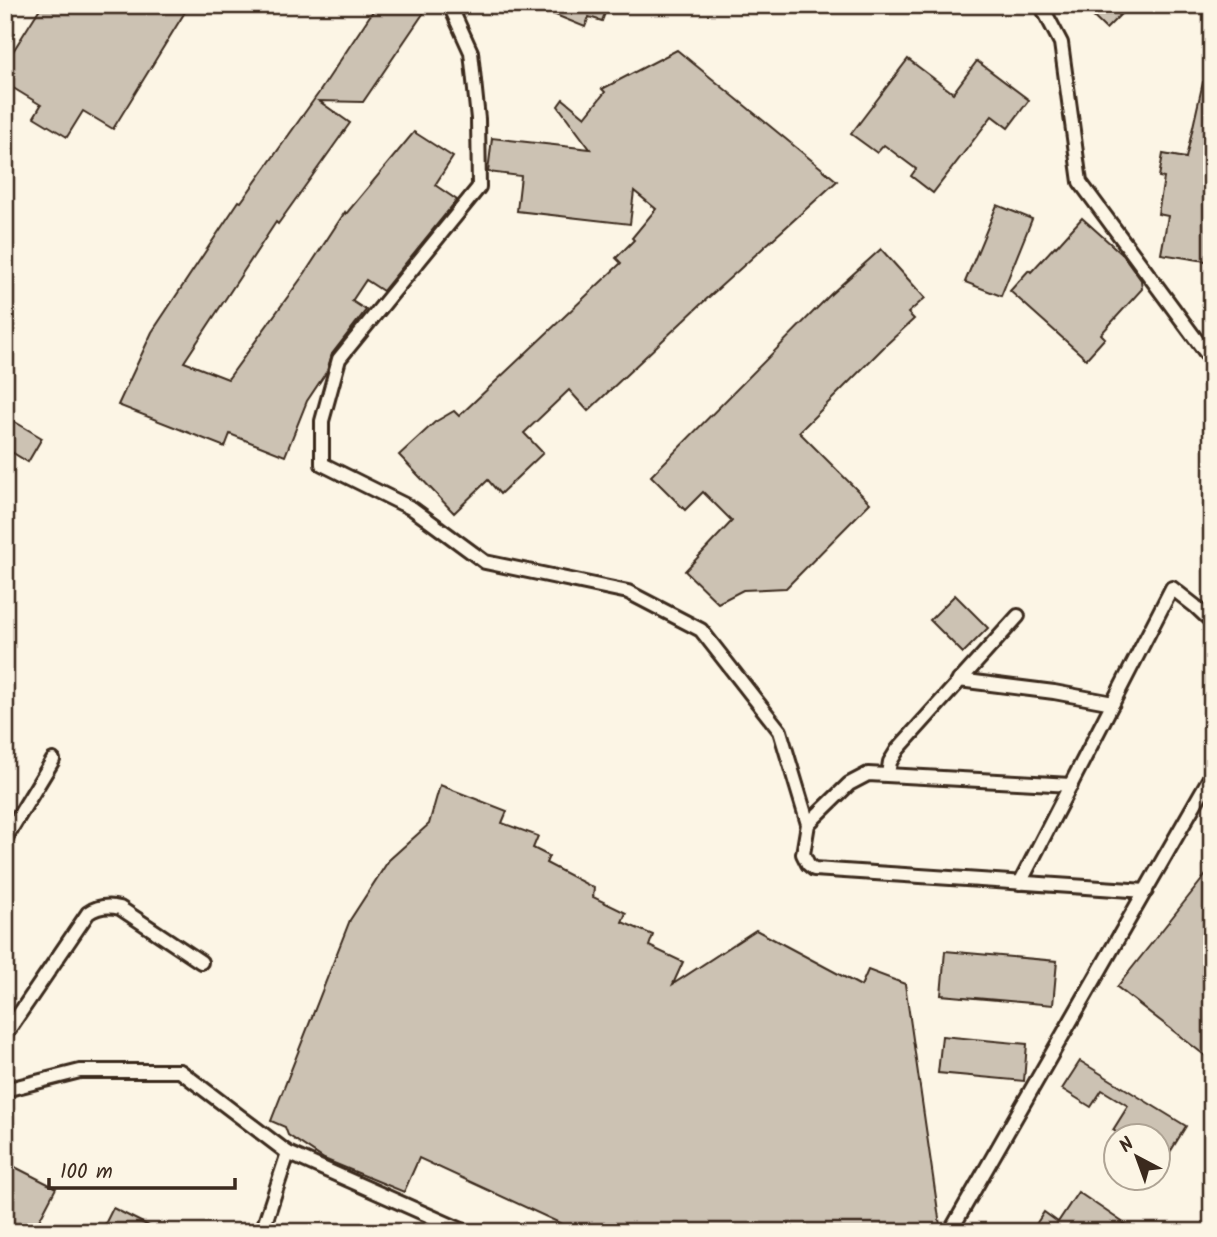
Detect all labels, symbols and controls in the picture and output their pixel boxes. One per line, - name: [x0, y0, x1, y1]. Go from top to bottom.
- north arrow: [1102, 1122, 1172, 1192]
- text: N: [1113, 1130, 1142, 1161]
- scale bar: [49, 1146, 234, 1190]
- text: 100 m: [60, 1156, 113, 1189]

